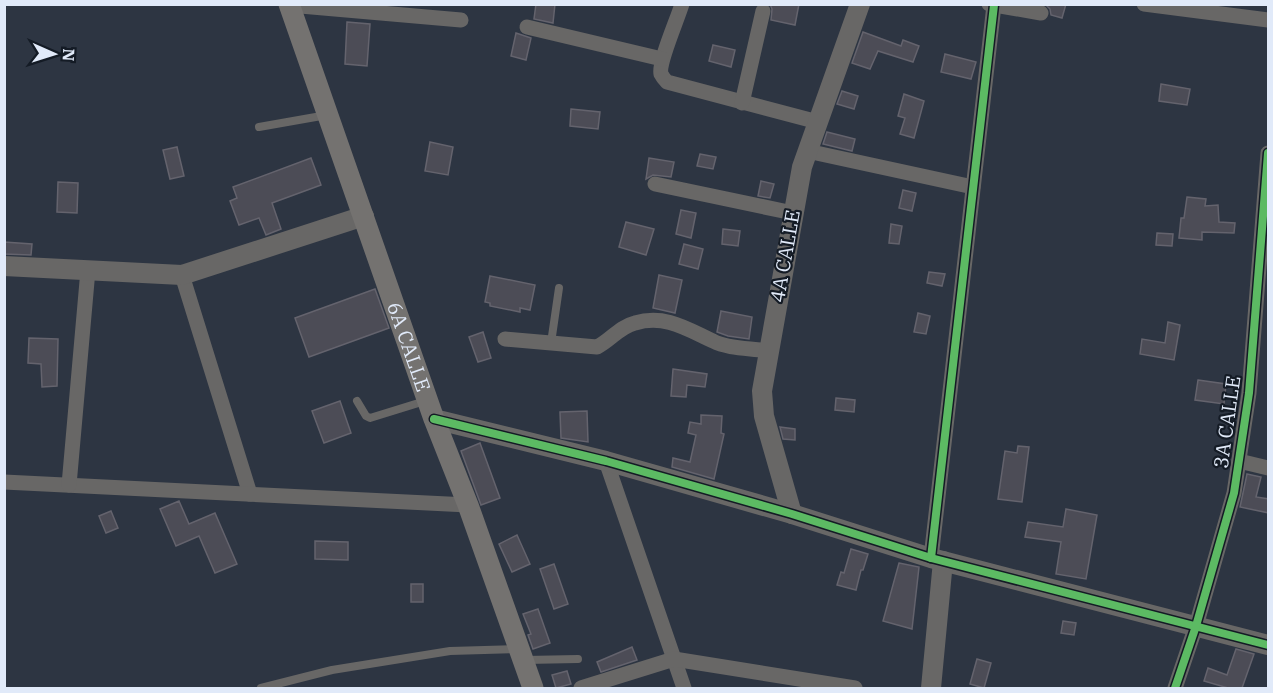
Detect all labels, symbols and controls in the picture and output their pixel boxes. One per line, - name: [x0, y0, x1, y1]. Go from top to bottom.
- north arrow: [24, 24, 84, 84]
- text: N: [59, 48, 79, 62]
- street label: 4A CALLE: [763, 208, 806, 304]
- street label: 6A CALLE: [381, 298, 437, 395]
- street label: 3A CALLE: [1207, 374, 1246, 470]

